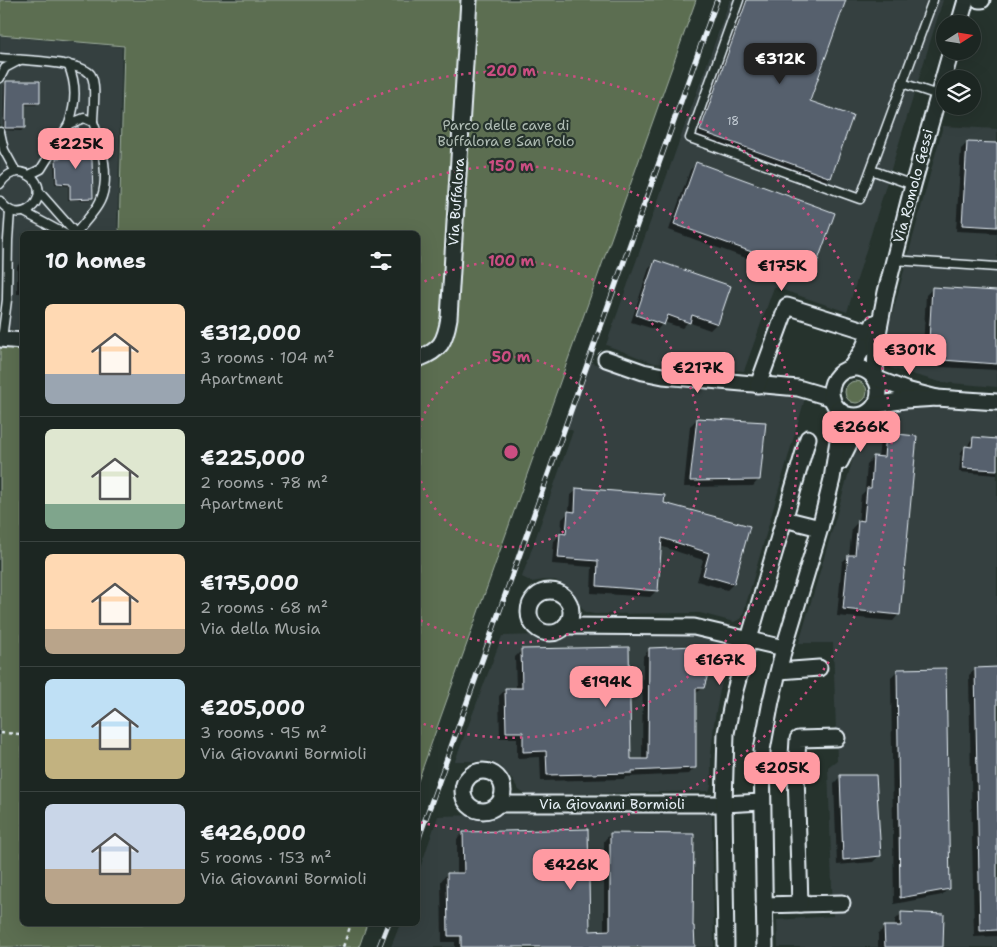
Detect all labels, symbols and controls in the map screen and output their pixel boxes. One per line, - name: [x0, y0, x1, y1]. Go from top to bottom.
- north arrow: [936, 15, 981, 60]
- map controls: [936, 15, 981, 115]
- pin: €312K: [745, 42, 815, 85]
- text: €312K: [755, 48, 805, 69]
- text: 200 m: [486, 61, 536, 81]
- button: layers: [936, 70, 981, 115]
- house number: 18: [727, 114, 739, 129]
- park label: Parco delle cave di Buffalora e San Polo: [437, 116, 575, 150]
- street label: Via Romolo Gessi: [889, 127, 937, 245]
- pin: €225K: [41, 128, 111, 170]
- text: €225K: [49, 133, 103, 154]
- text: 150 m: [488, 156, 534, 176]
- street label: Via Buffalora: [444, 157, 468, 247]
- text: 10 homes: [45, 247, 146, 275]
- icon: filters: [367, 247, 395, 275]
- pin: €175K: [747, 250, 817, 292]
- text: 100 m: [488, 251, 534, 271]
- text: €175K: [757, 255, 807, 276]
- text: €312,000: [200, 319, 301, 347]
- icon: home: [85, 324, 145, 384]
- pin: €301K: [875, 334, 945, 376]
- text: €301K: [884, 339, 936, 360]
- text: 3 rooms · 104 m²: [200, 347, 335, 368]
- text: 50 m: [492, 347, 531, 367]
- pin: €217K: [663, 352, 733, 394]
- text: €217K: [673, 357, 723, 378]
- text: Apartment: [200, 368, 283, 389]
- pin: €266K: [826, 410, 896, 453]
- text: €266K: [833, 416, 889, 437]
- centre of rings: [502, 443, 520, 461]
- text: €225,000: [200, 444, 305, 472]
- icon: home: [85, 449, 145, 509]
- text: 2 rooms · 78 m²: [200, 472, 328, 493]
- text: Apartment: [200, 493, 283, 514]
- text: €175,000: [200, 569, 299, 597]
- icon: home: [85, 574, 145, 634]
- text: 2 rooms · 68 m²: [200, 597, 328, 618]
- text: Via della Musia: [200, 618, 320, 639]
- pin: €167K: [685, 644, 755, 686]
- text: €167K: [695, 649, 745, 670]
- pin: €194K: [571, 666, 641, 708]
- text: €194K: [581, 671, 631, 692]
- text: €205,000: [200, 694, 305, 722]
- icon: home: [85, 699, 145, 759]
- text: 3 rooms · 95 m²: [200, 722, 327, 743]
- text: Via Giovanni Bormioli: [200, 743, 367, 764]
- pin: €205K: [747, 752, 817, 794]
- text: €205K: [755, 757, 809, 778]
- street label: Via Giovanni Bormioli: [539, 795, 685, 813]
- text: €426,000: [200, 819, 306, 847]
- icon: home: [85, 824, 145, 884]
- text: 5 rooms · 153 m²: [200, 847, 332, 868]
- pin: €426K: [536, 848, 606, 891]
- text: €426K: [544, 854, 598, 875]
- text: Via Giovanni Bormioli: [200, 868, 367, 889]

